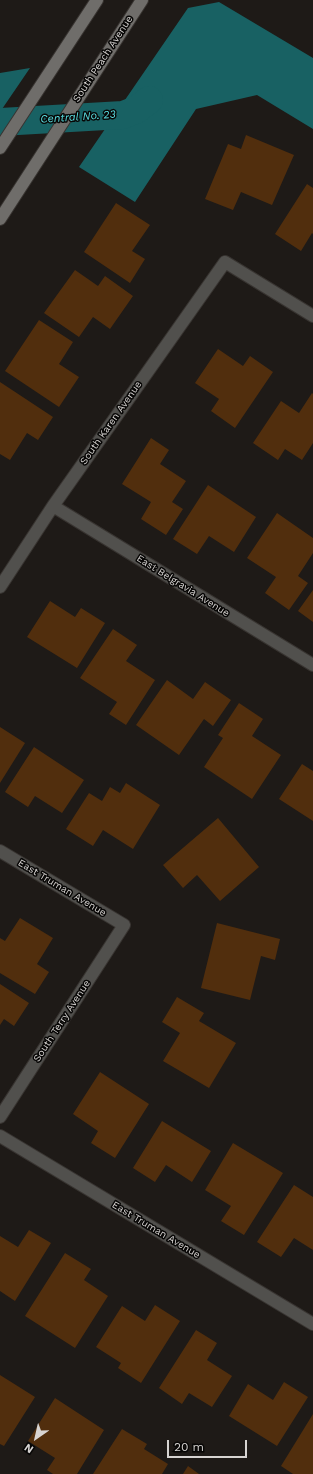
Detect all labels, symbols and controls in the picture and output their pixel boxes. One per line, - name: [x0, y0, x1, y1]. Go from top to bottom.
- street label: South Peach Avenue: [71, 14, 135, 104]
- water label: Central No. 23: [40, 108, 116, 126]
- street label: South Karen Avenue: [78, 379, 144, 467]
- street label: East Belgravia Avenue: [134, 552, 232, 620]
- street label: East Truman Avenue: [16, 857, 108, 919]
- street label: South Terry Avenue: [31, 978, 93, 1064]
- street label: East Truman Avenue: [110, 1199, 202, 1261]
- north arrow: [16, 1418, 56, 1458]
- scale bar: [169, 1432, 249, 1458]
- text: 20 m: [174, 1440, 204, 1454]
- text: N: [22, 1441, 36, 1456]

